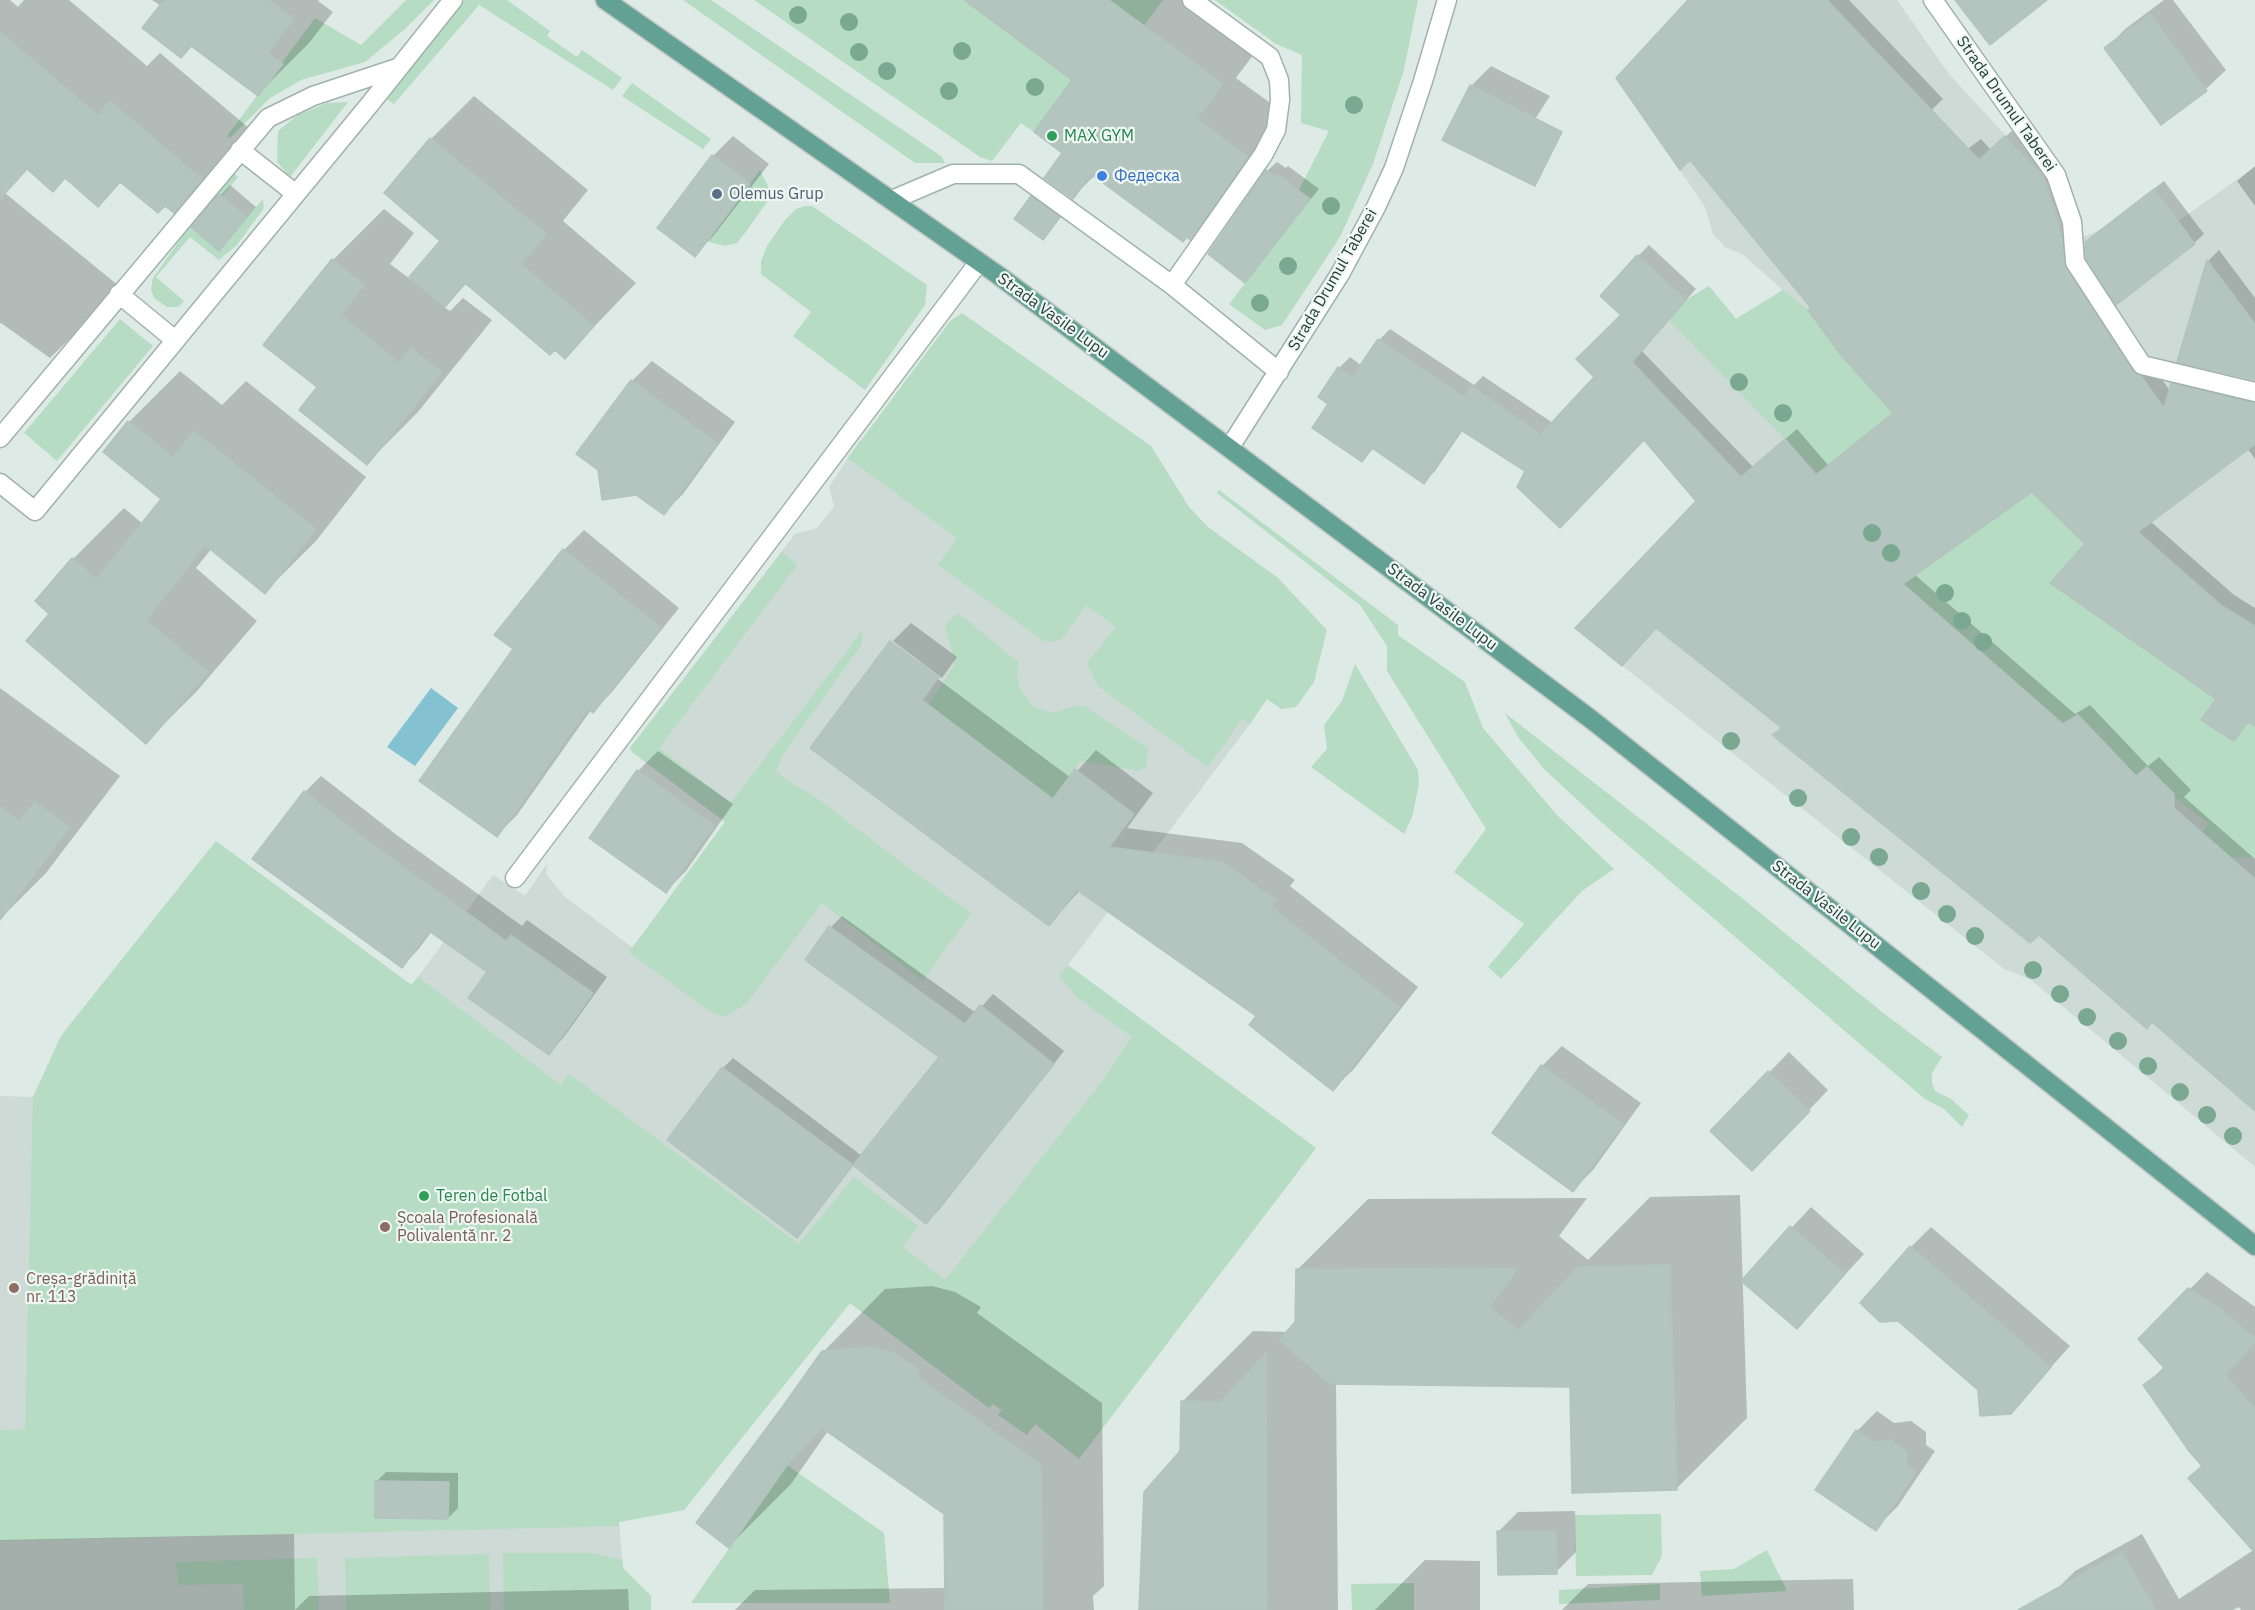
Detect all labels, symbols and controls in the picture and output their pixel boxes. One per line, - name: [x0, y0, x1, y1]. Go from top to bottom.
- street label: Strada Drumul Taberei: [1952, 33, 2060, 175]
- place label: MAX GYM: [1064, 126, 1134, 146]
- marker: MAX GYM: [1045, 129, 1059, 143]
- place label: Федеска: [1114, 166, 1180, 186]
- marker: Федеска: [1095, 169, 1109, 183]
- place label: Olemus Grup: [729, 184, 823, 204]
- marker: Olemus Grup: [710, 187, 724, 201]
- street label: Strada Drumul Taberei: [1284, 206, 1382, 354]
- street label: Strada Vasile Lupu: [994, 269, 1112, 363]
- street label: Strada Vasile Lupu: [1383, 559, 1501, 655]
- street label: Strada Vasile Lupu: [1768, 857, 1884, 953]
- place label: Teren de Fotbal: [436, 1186, 547, 1206]
- marker: Teren de Fotbal: [417, 1189, 431, 1203]
- place label: Școala Profesională Polivalentă nr. 2: [397, 1208, 538, 1246]
- marker: Școala Profesională Polivalentă nr. 2: [378, 1220, 392, 1234]
- place label: Creșa-grădiniță nr. 113: [26, 1269, 136, 1307]
- marker: Creșa-grădiniță nr. 113: [7, 1281, 21, 1295]

